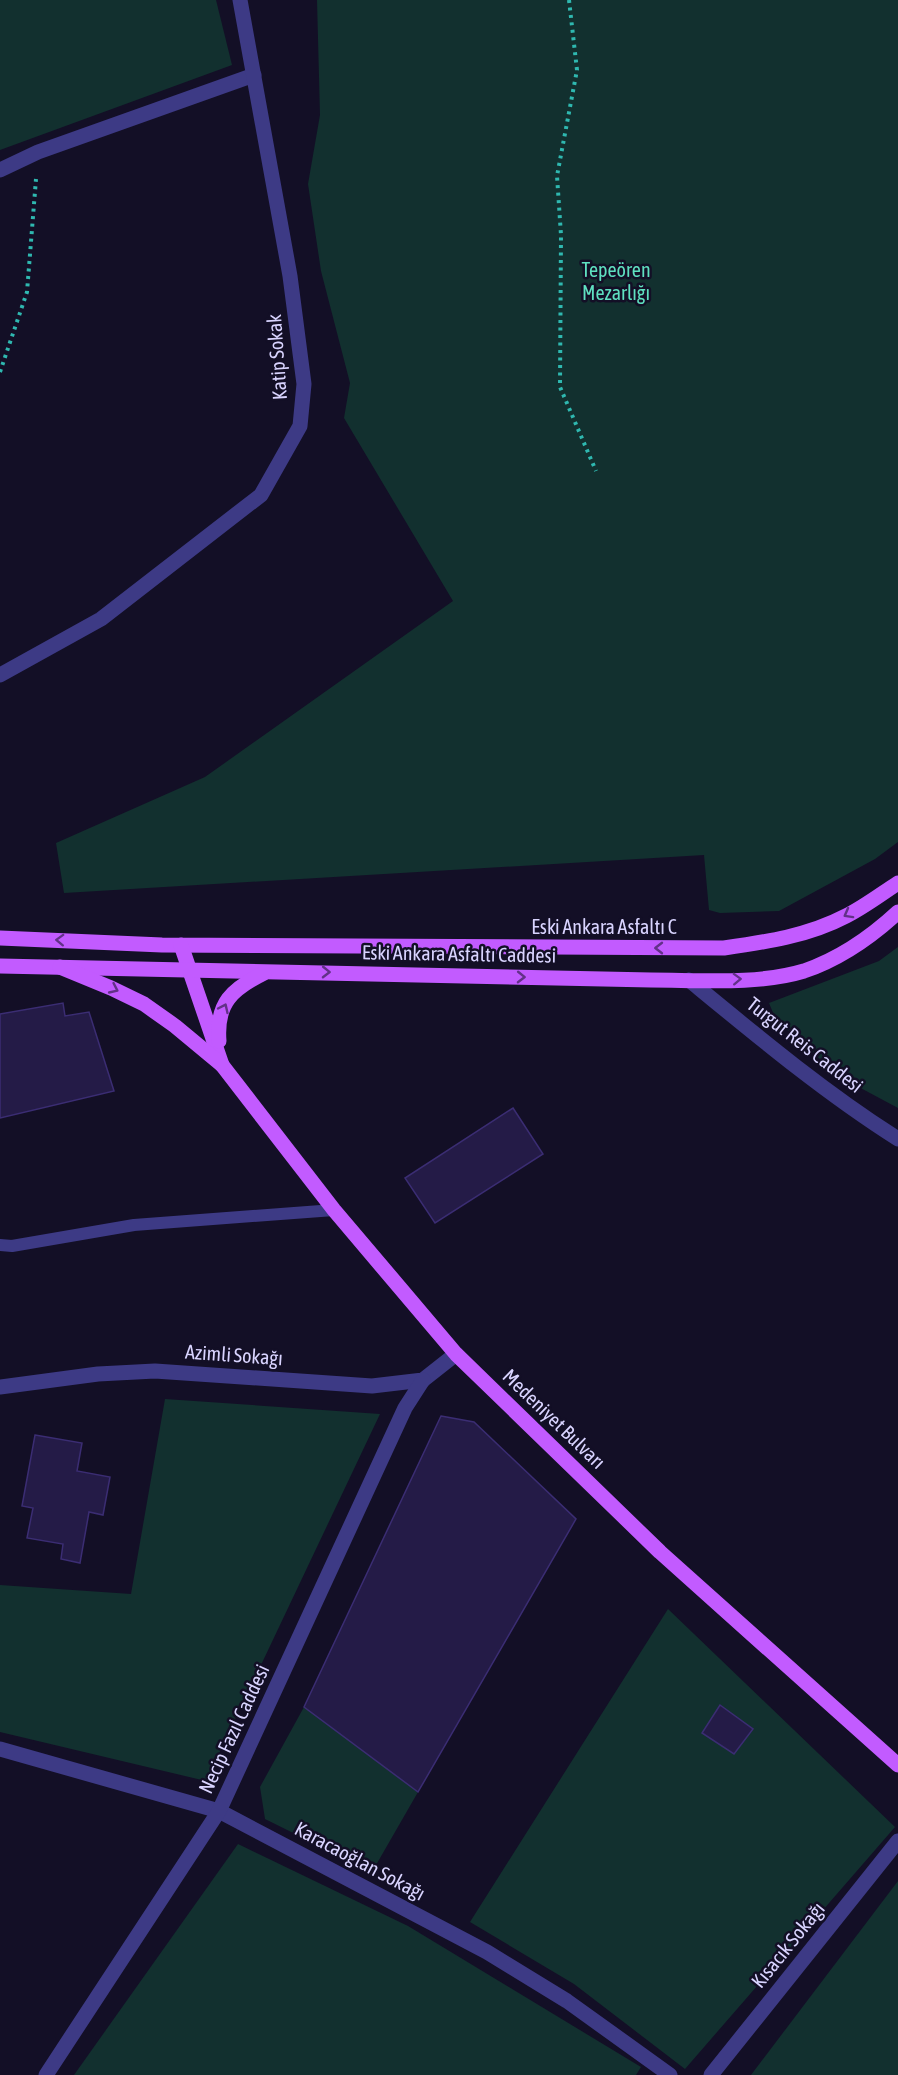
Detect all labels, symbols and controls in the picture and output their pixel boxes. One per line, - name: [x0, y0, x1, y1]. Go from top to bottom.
- park label: Tepeören Mezarlığı: [581, 258, 651, 304]
- street label: Katip Sokak: [262, 313, 291, 401]
- one-way arrow: [844, 907, 854, 918]
- street label: Eski Ankara Asfaltı C: [531, 915, 677, 938]
- one-way arrow: [55, 934, 64, 947]
- street label: Eski Ankara Asfaltı Caddesi: [362, 940, 556, 967]
- one-way arrow: [654, 942, 663, 954]
- one-way arrow: [322, 966, 331, 978]
- one-way arrow: [517, 971, 526, 983]
- one-way arrow: [733, 973, 742, 985]
- one-way arrow: [108, 982, 119, 994]
- street label: Turgut Reis Caddesi: [743, 992, 868, 1097]
- one-way arrow: [216, 1003, 228, 1014]
- street label: Azimli Sokağı: [184, 1340, 284, 1369]
- street label: Medeniyet Bulvarı: [499, 1364, 610, 1473]
- street label: Necip Fazıl Caddesi: [194, 1661, 274, 1797]
- street label: Karacaoğlan Sokağı: [291, 1817, 429, 1905]
- street label: Kısacık Sokağı: [746, 1897, 829, 1992]

